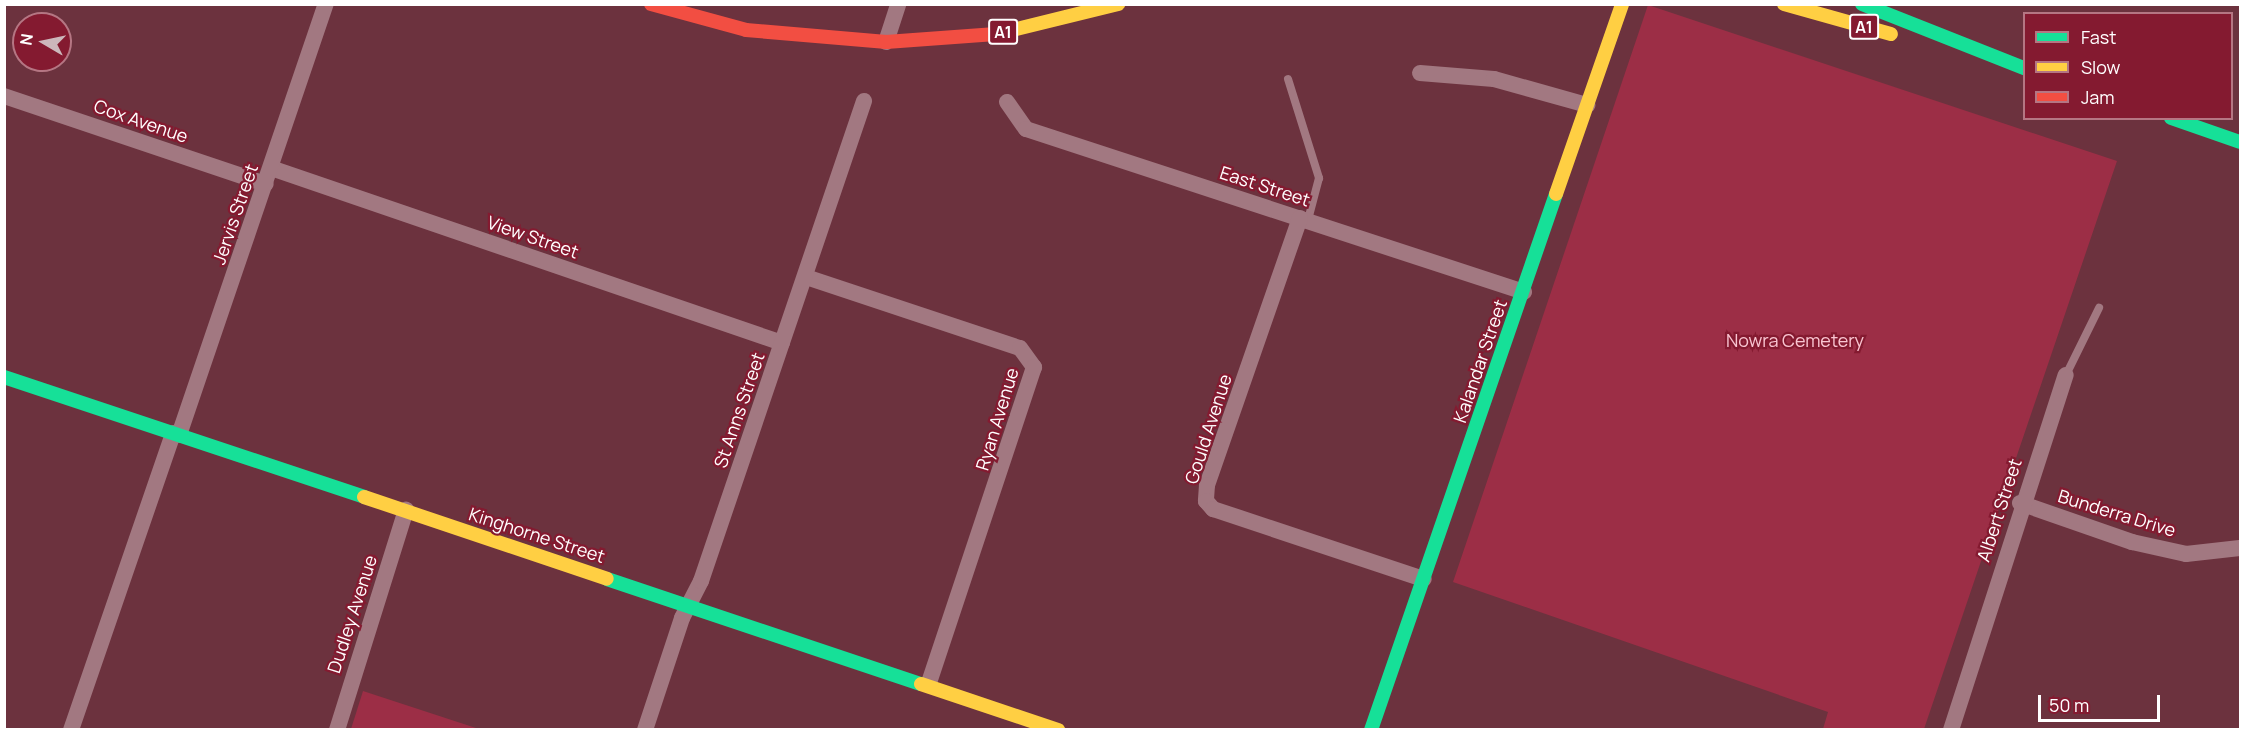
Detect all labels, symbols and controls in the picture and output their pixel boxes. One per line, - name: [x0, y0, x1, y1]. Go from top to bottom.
- north arrow: [12, 12, 72, 72]
- legend: [2023, 12, 2233, 120]
- road number: A1: [1849, 14, 1879, 40]
- road number: A1: [988, 19, 1018, 45]
- text: Fast: [2081, 25, 2116, 49]
- text: N: [14, 32, 38, 47]
- text: Slow: [2081, 55, 2120, 79]
- text: Jam: [2081, 85, 2115, 109]
- street label: Cox Avenue: [91, 95, 191, 147]
- street label: Jervis Street: [208, 161, 262, 267]
- street label: East Street: [1217, 161, 1313, 211]
- street label: View Street: [485, 211, 581, 263]
- street label: Kalandar Street: [1449, 296, 1511, 426]
- park label: Nowra Cemetery: [1726, 329, 1864, 351]
- street label: St Anns Street: [709, 349, 769, 471]
- street label: Ryan Avenue: [971, 365, 1023, 473]
- street label: Gould Avenue: [1180, 371, 1236, 487]
- street label: Albert Street: [1972, 456, 2026, 564]
- street label: Bunderra Drive: [2056, 485, 2178, 541]
- street label: Kinghorne Street: [466, 503, 608, 567]
- street label: Dudley Avenue: [323, 552, 381, 676]
- scale bar: [2041, 683, 2162, 721]
- text: 50 m: [2049, 693, 2089, 717]

